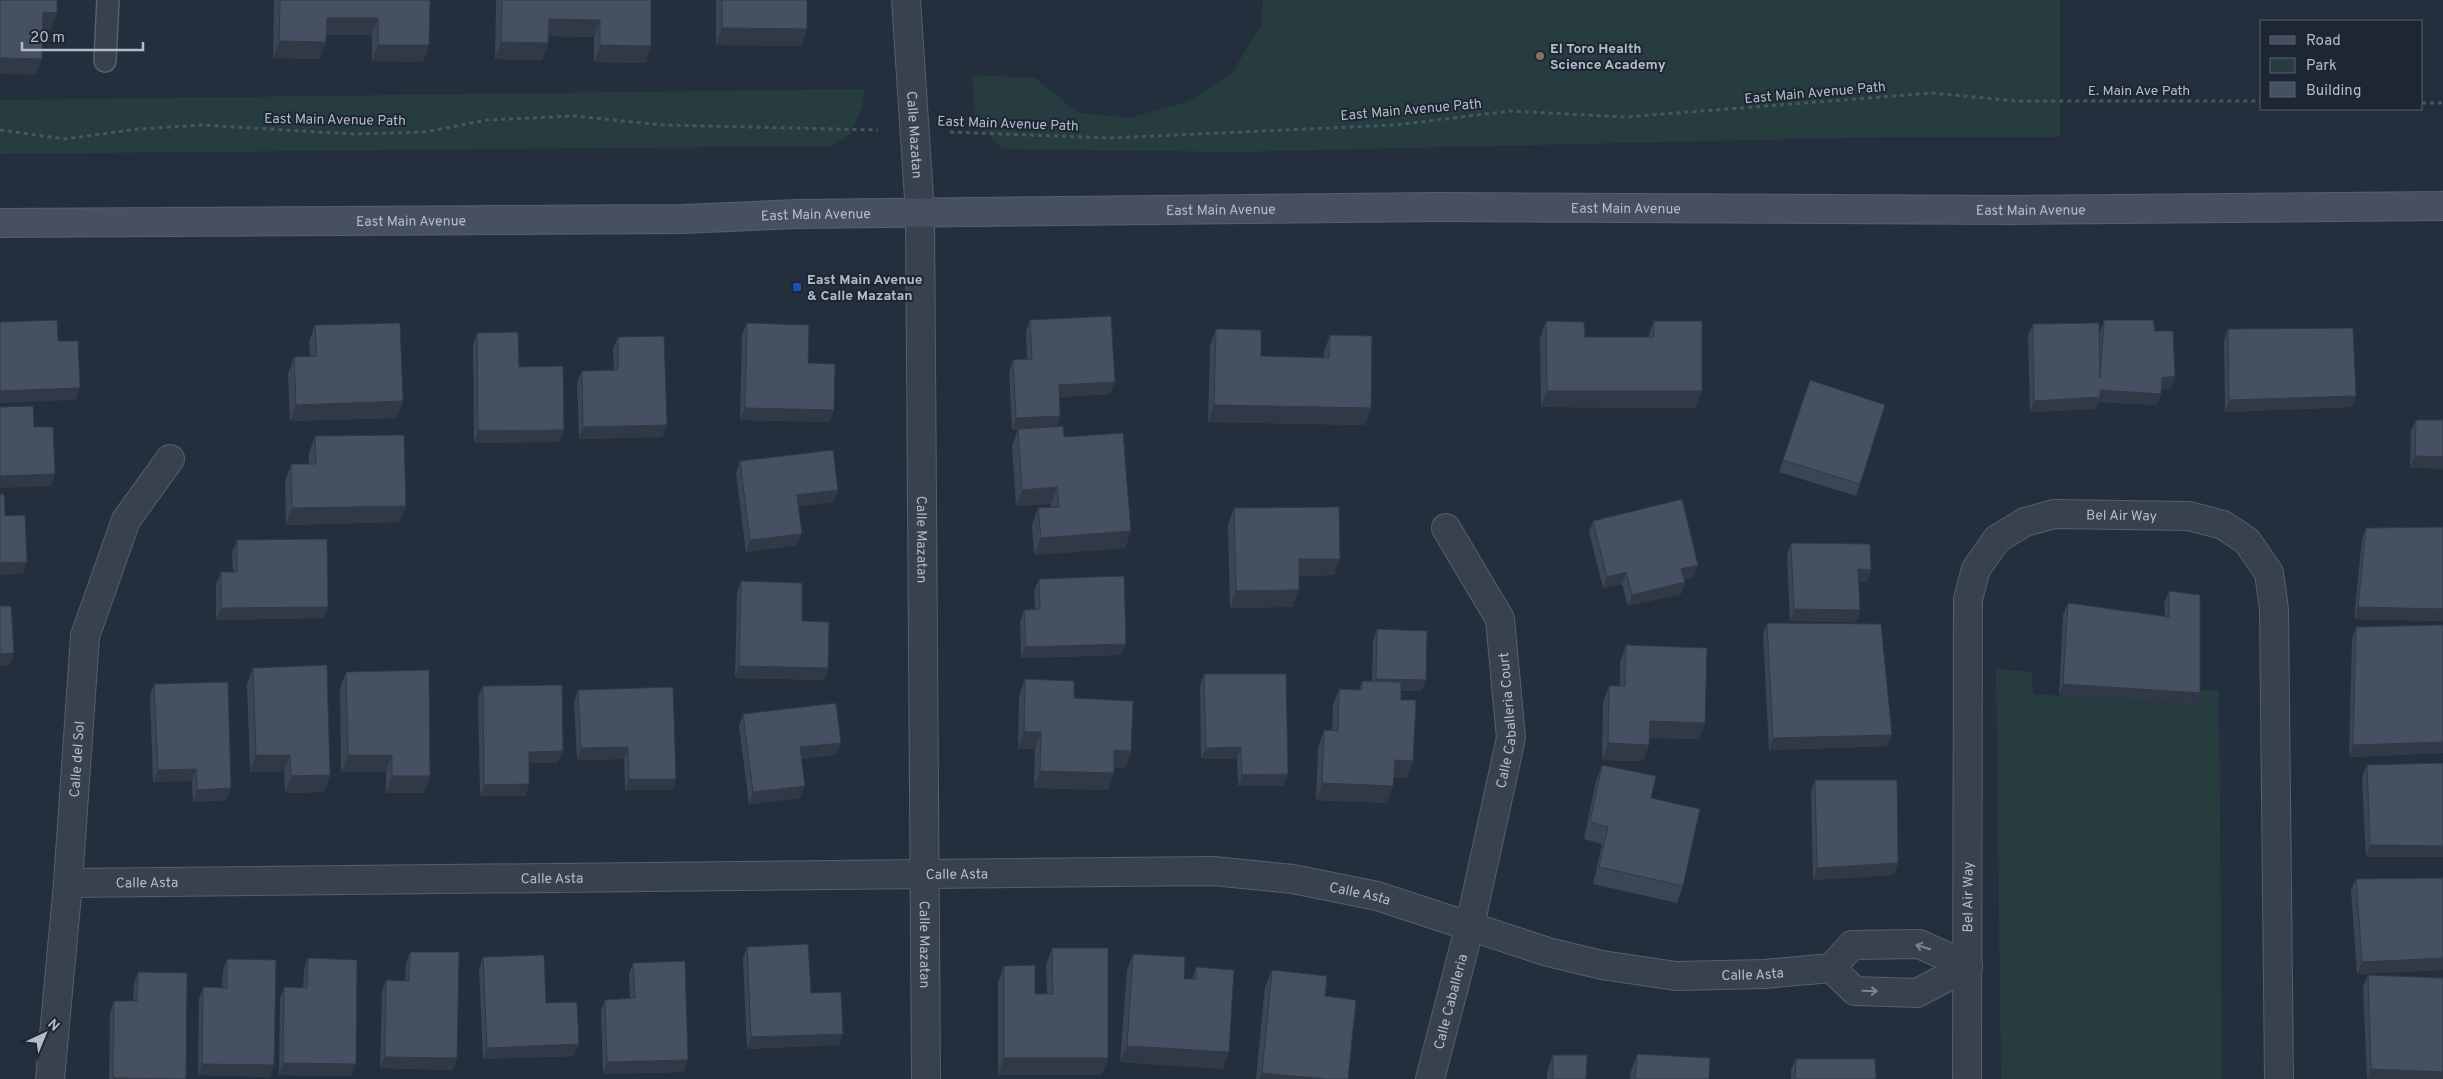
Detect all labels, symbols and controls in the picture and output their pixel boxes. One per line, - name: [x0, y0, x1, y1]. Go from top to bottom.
- scale bar: [22, 20, 144, 52]
- legend: [2260, 20, 2423, 110]
- text: 20 m: [30, 29, 65, 48]
- text: Road: [2306, 32, 2341, 51]
- place label: El Toro Health Science Academy: [1550, 41, 1666, 74]
- marker: El Toro Health Science Academy: [1534, 50, 1546, 62]
- text: Park: [2306, 57, 2337, 76]
- street label: East Main Avenue Path: [1744, 79, 1886, 108]
- text: Building: [2306, 82, 2361, 101]
- street label: E. Main Ave Path: [2088, 83, 2190, 100]
- street label: Calle Mazatan: [902, 91, 925, 179]
- street label: East Main Avenue Path: [1340, 96, 1482, 125]
- street label: East Main Avenue Path: [264, 111, 406, 130]
- street label: East Main Avenue Path: [937, 114, 1079, 135]
- street label: East Main Avenue: [1571, 201, 1681, 218]
- street label: East Main Avenue: [1166, 202, 1276, 220]
- street label: East Main Avenue: [1976, 202, 2086, 220]
- street label: East Main Avenue: [761, 206, 871, 226]
- street label: East Main Avenue: [356, 213, 466, 231]
- place label: East Main Avenue & Calle Mazatan: [807, 272, 923, 305]
- marker: East Main Avenue & Calle Mazatan: [791, 281, 803, 293]
- street label: Calle Mazatan: [912, 496, 930, 583]
- street label: Bel Air Way: [2086, 507, 2157, 526]
- street label: Calle Caballeria Court: [1493, 651, 1521, 790]
- street label: Calle del Sol: [67, 720, 89, 798]
- street label: Bel Air Way: [1960, 861, 1977, 933]
- street label: Calle Asta: [926, 866, 988, 884]
- street label: Calle Asta: [521, 871, 583, 888]
- street label: Calle Asta: [116, 875, 178, 892]
- street label: Calle Asta: [1328, 880, 1393, 910]
- street label: Calle Mazatan: [915, 901, 932, 988]
- one-way arrow: [1916, 942, 1931, 951]
- street label: Calle Caballeria: [1431, 952, 1472, 1051]
- street label: Calle Asta: [1721, 965, 1785, 985]
- one-way arrow: [1862, 987, 1878, 996]
- north arrow: [20, 1009, 70, 1059]
- text: N: [43, 1016, 63, 1035]

